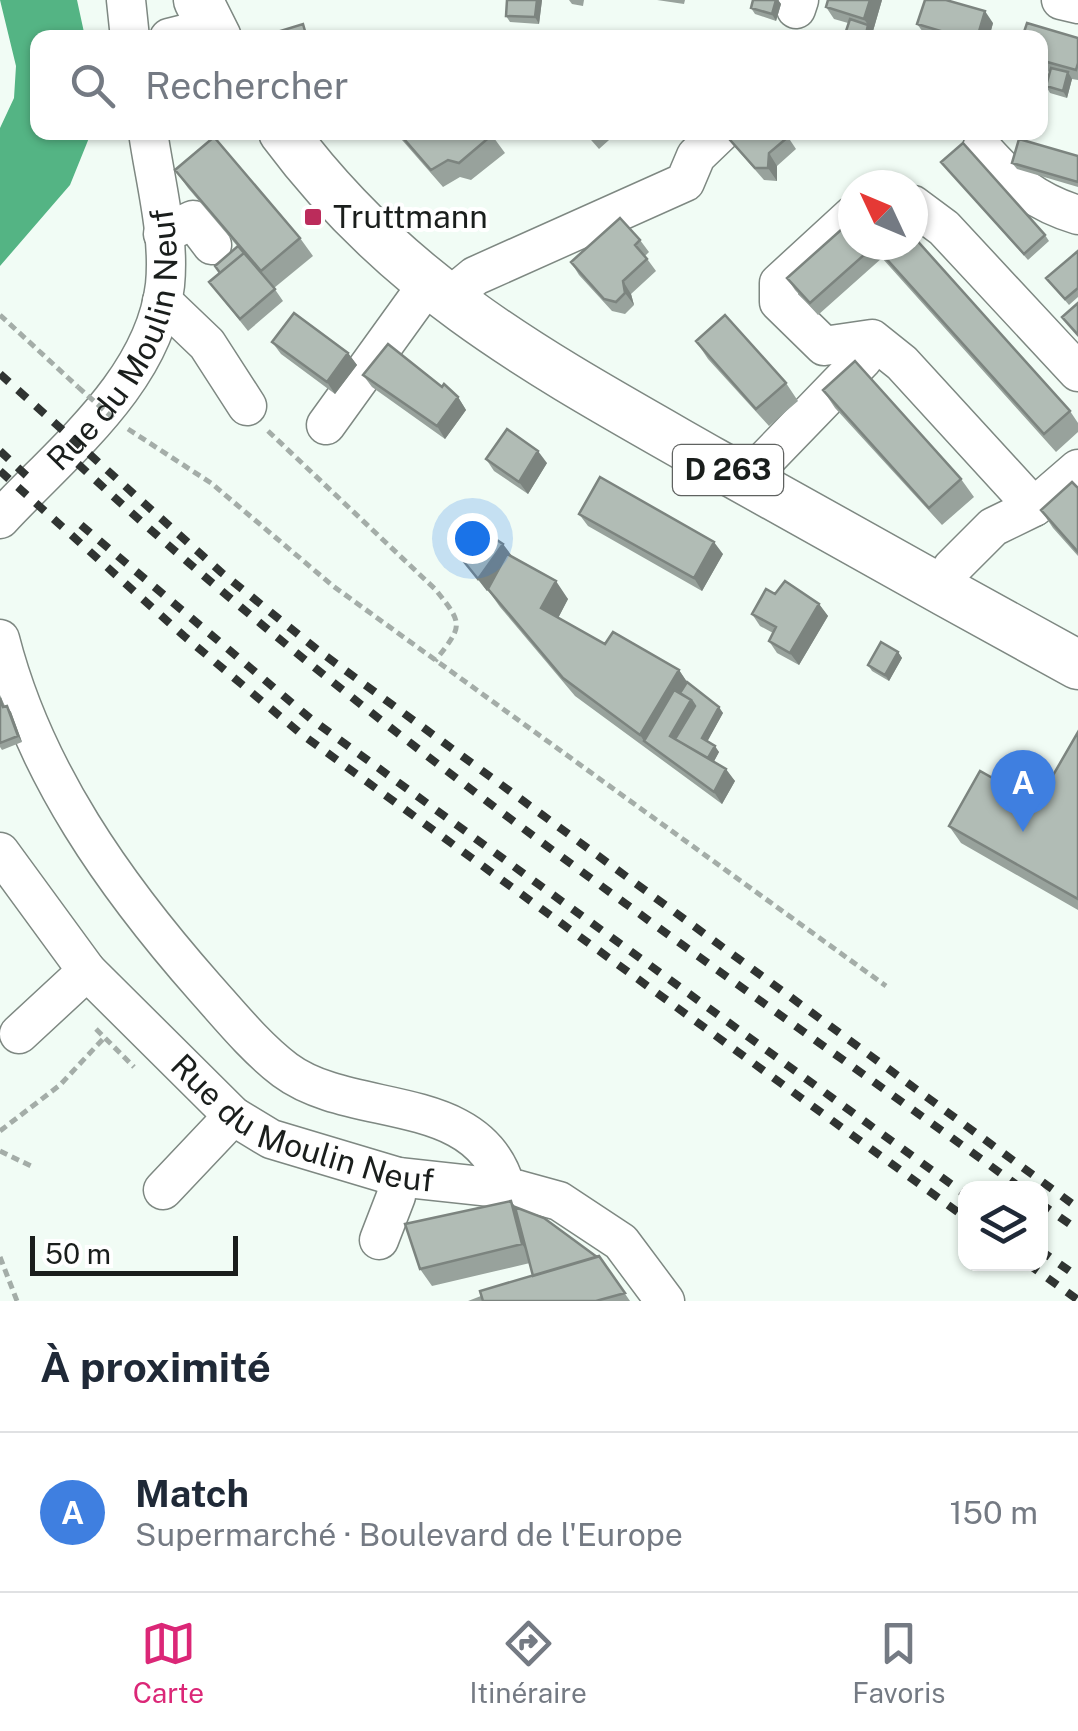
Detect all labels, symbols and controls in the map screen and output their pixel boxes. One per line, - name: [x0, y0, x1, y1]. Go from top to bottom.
- search box: [30, 30, 1048, 140]
- icon: search: [65, 58, 120, 113]
- text: Rechercher: [145, 63, 349, 108]
- north arrow: [838, 170, 928, 260]
- place label: Truttmann: [333, 198, 488, 235]
- street label: Rue du Moulin Neuf: [39, 206, 184, 478]
- marker: Truttmann: [302, 206, 324, 228]
- road number: D 263: [673, 445, 783, 495]
- your location: [447, 513, 498, 564]
- pin: A: [990, 750, 1056, 832]
- street label: Rue du Moulin Neuf: [164, 1046, 436, 1199]
- map controls: [958, 1181, 1048, 1271]
- button: layers: [958, 1181, 1048, 1271]
- scale bar: [30, 1231, 238, 1276]
- text: 50 m: [45, 1237, 111, 1270]
- text: À proximité: [40, 1342, 271, 1391]
- text: Match: [135, 1471, 249, 1516]
- text: A: [61, 1494, 84, 1531]
- text: 150 m: [949, 1494, 1038, 1531]
- text: Supermarché · Boulevard de l'Europe: [135, 1516, 683, 1553]
- tab: Carte: [133, 1616, 204, 1709]
- tab: Itinéraire: [469, 1616, 587, 1709]
- tab: Favoris: [852, 1616, 945, 1709]

